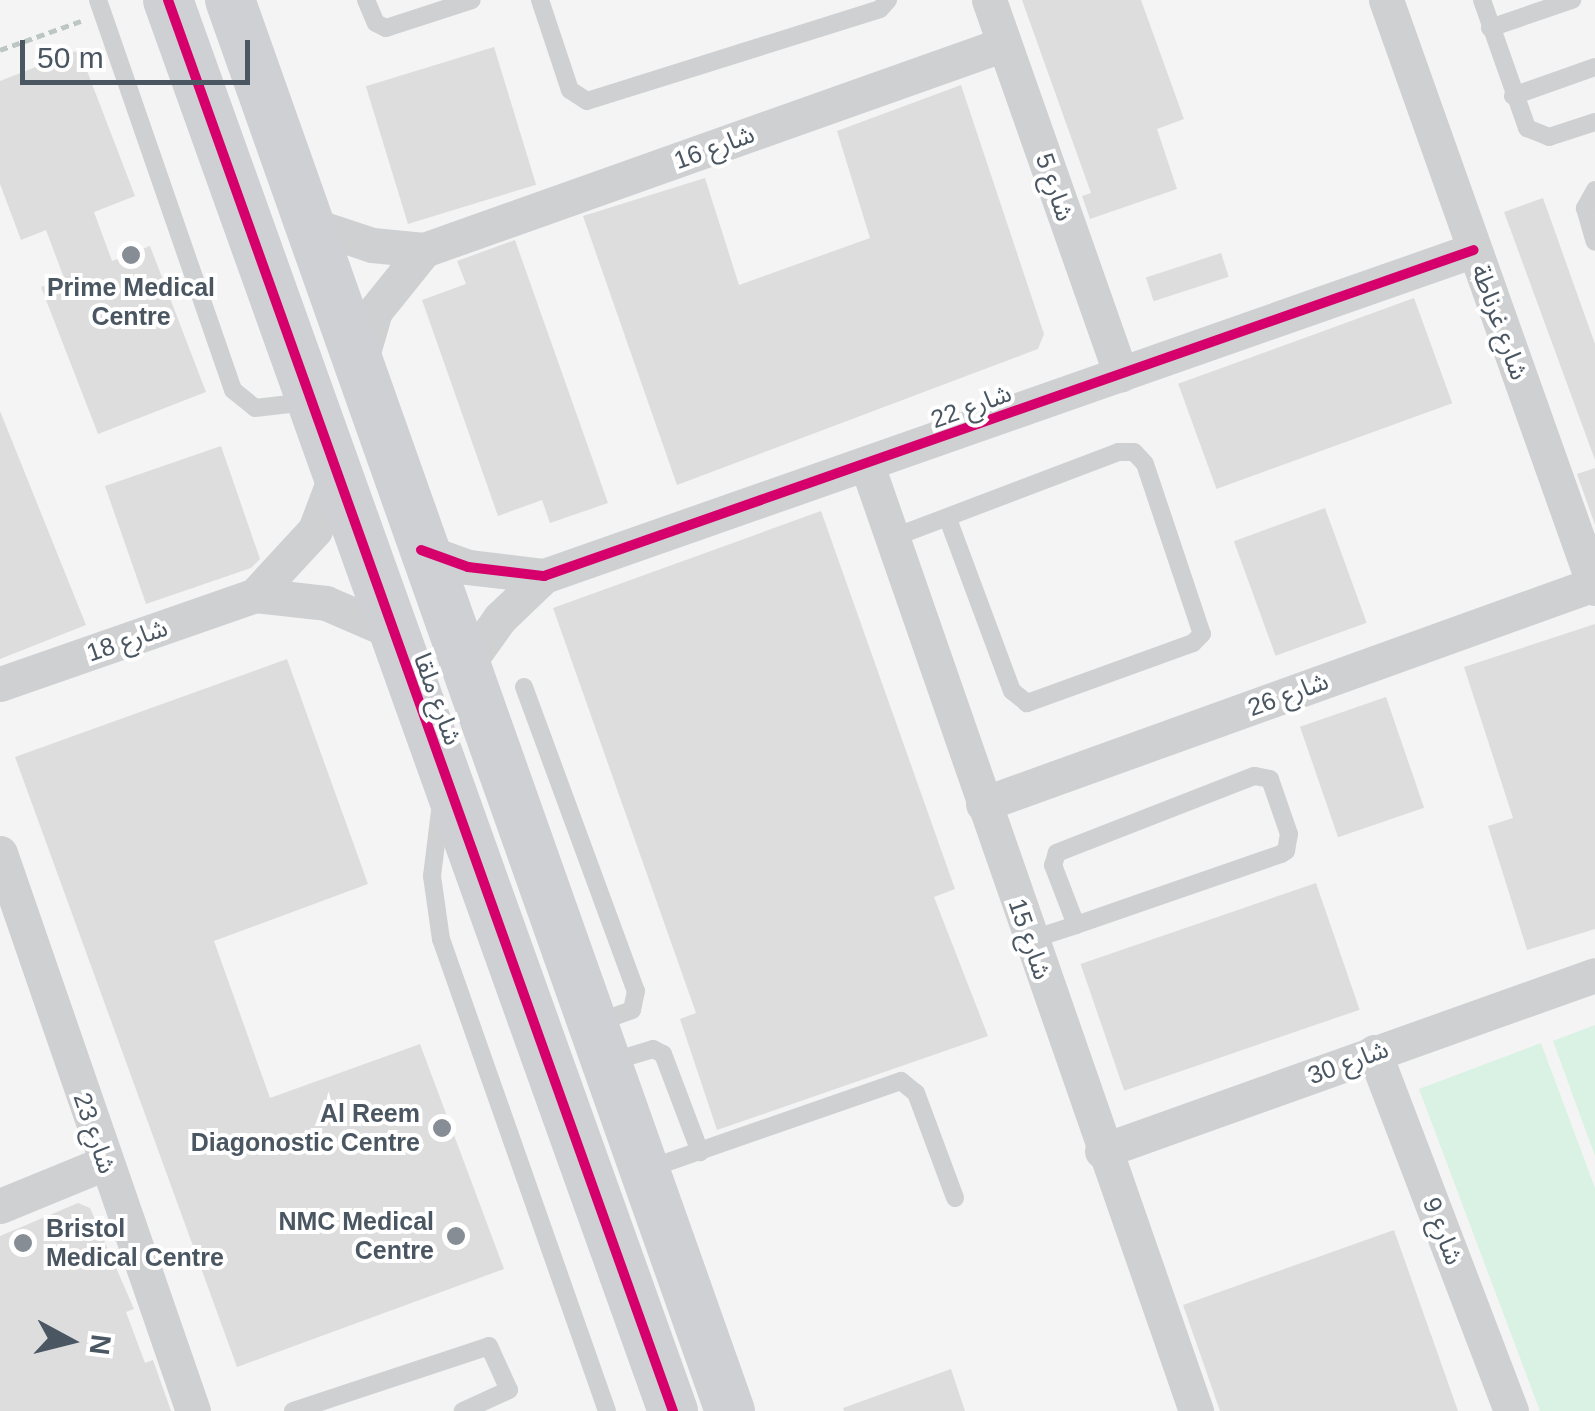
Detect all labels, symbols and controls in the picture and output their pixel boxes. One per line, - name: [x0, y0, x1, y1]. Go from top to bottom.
- scale bar: [25, 20, 255, 82]
- text: 50 m: [37, 41, 104, 74]
- street label: شارع 16: [670, 119, 758, 175]
- street label: شارع 5: [1029, 149, 1081, 225]
- marker: Prime Medical Centre: [118, 242, 144, 268]
- street label: شارع غرناطة: [1465, 260, 1535, 384]
- place label: Prime Medical Centre: [47, 273, 215, 332]
- street label: شارع 22: [927, 378, 1015, 434]
- street label: شارع 18: [83, 612, 171, 668]
- street label: شارع ملقا: [407, 649, 469, 749]
- street label: شارع 26: [1244, 666, 1332, 722]
- street label: شارع 15: [1002, 895, 1058, 983]
- street label: شارع 30: [1304, 1034, 1392, 1090]
- street label: شارع 23: [67, 1089, 123, 1177]
- place label: Al Reem Diagonostic Centre: [191, 1099, 420, 1158]
- marker: Al Reem Diagonostic Centre: [429, 1115, 455, 1141]
- street label: شارع 9: [1417, 1193, 1469, 1269]
- place label: NMC Medical Centre: [278, 1207, 434, 1266]
- place label: Bristol Medical Centre: [46, 1214, 224, 1273]
- marker: NMC Medical Centre: [443, 1223, 469, 1249]
- marker: Bristol Medical Centre: [10, 1230, 36, 1256]
- north arrow: [20, 1291, 120, 1391]
- text: N: [84, 1333, 117, 1357]

